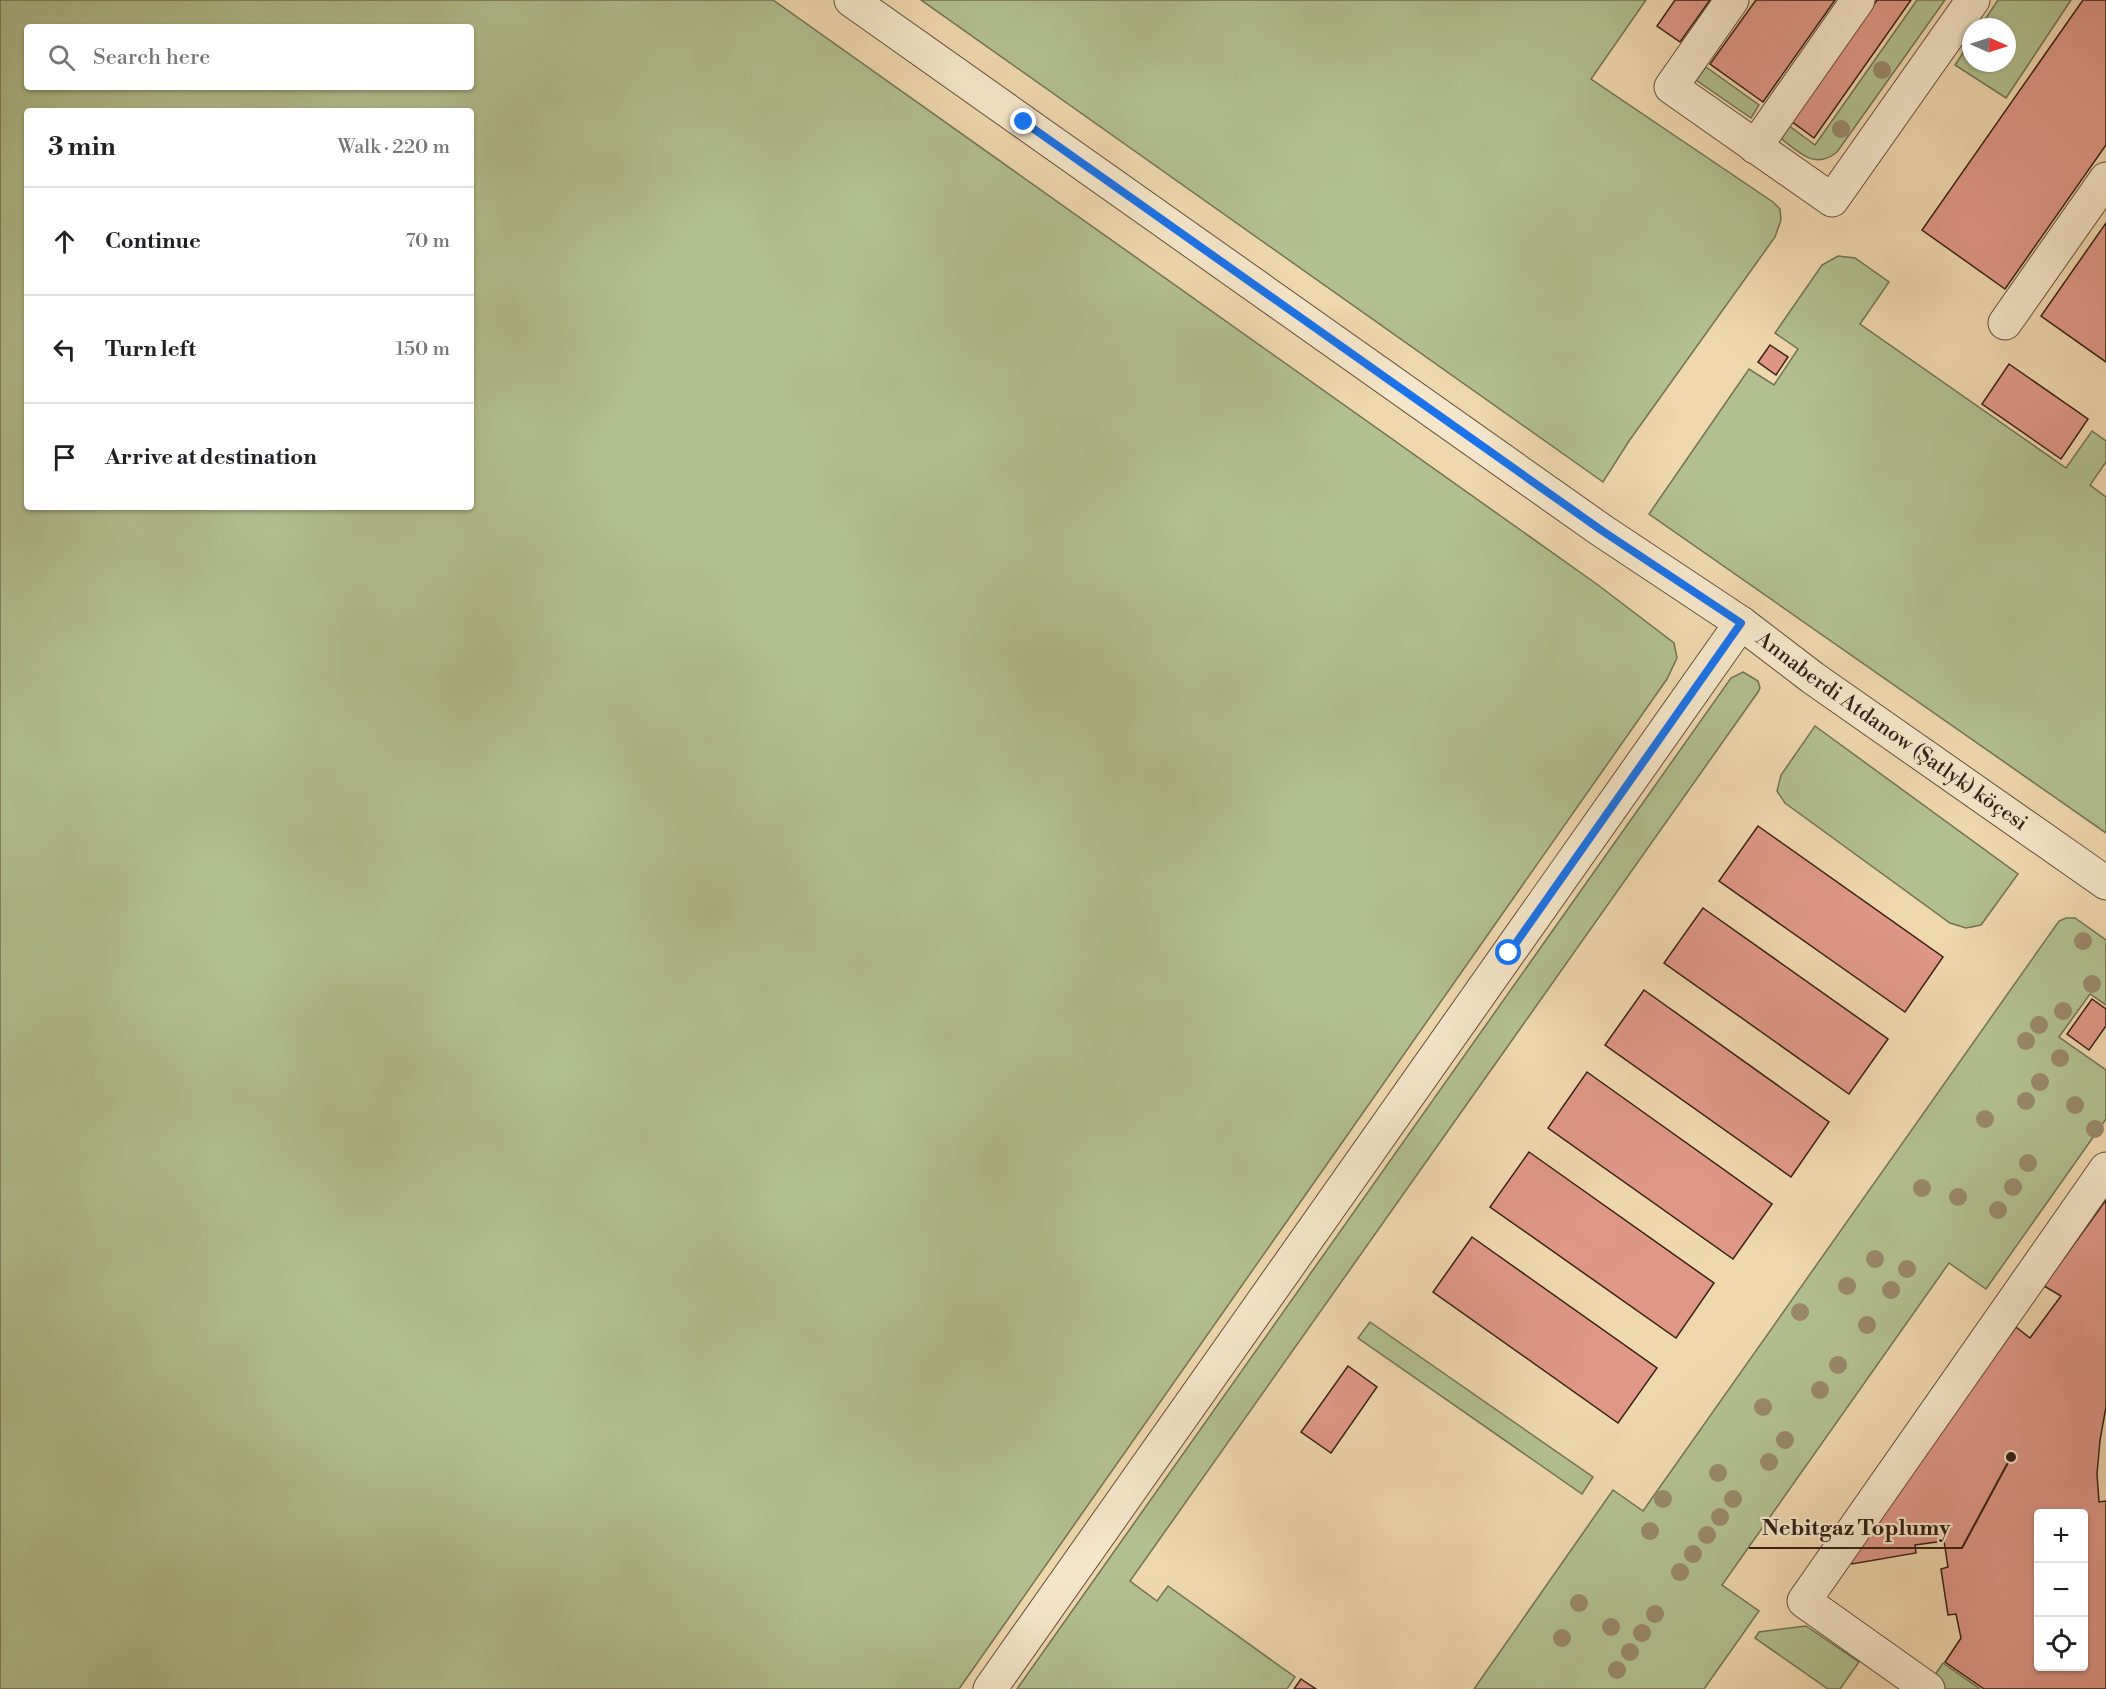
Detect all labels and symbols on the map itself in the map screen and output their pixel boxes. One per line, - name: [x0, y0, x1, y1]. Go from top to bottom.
- north arrow: [1962, 18, 2016, 72]
- route end: [1010, 108, 1036, 134]
- street label: Annaberdi Atdanow (Şatlyk) köçesi: [1750, 625, 2032, 837]
- route start: [1495, 939, 1521, 965]
- callout: Nebitgaz Toplumy: [1749, 1508, 1962, 1548]
- text: Nebitgaz Toplumy: [1762, 1515, 1951, 1542]

